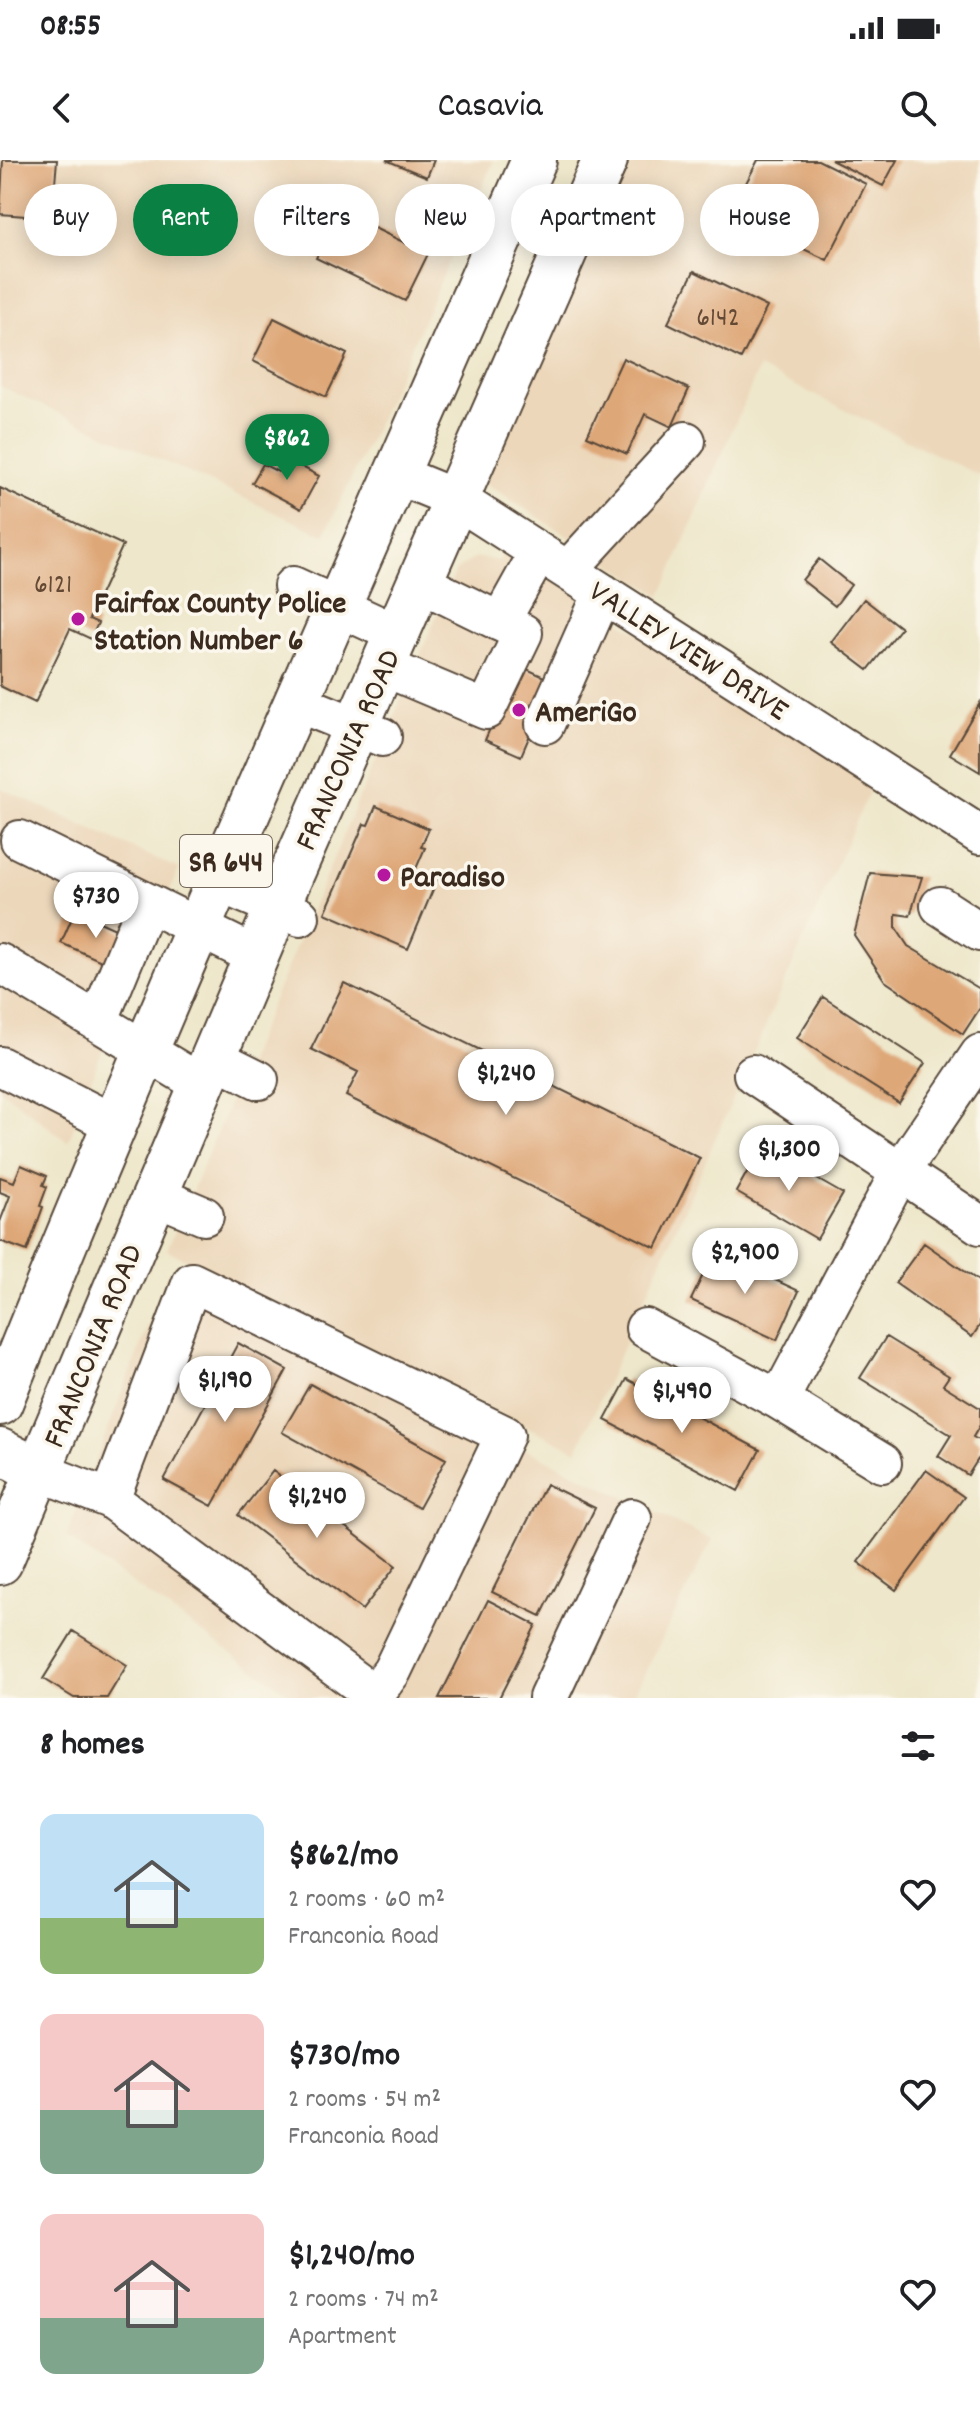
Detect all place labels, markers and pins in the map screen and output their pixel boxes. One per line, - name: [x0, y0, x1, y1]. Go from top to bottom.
- pin: $862: [240, 414, 334, 482]
- place label: Fairfax County Police Station Number 6: [94, 583, 346, 666]
- marker: Fairfax County Police Station Number 6: [69, 610, 87, 628]
- place label: AmeriGo: [535, 692, 637, 738]
- marker: AmeriGo: [510, 701, 528, 719]
- place label: Paradiso: [400, 857, 505, 903]
- marker: Paradiso: [375, 866, 393, 884]
- pin: $730: [49, 872, 143, 940]
- pin: $1,240: [441, 1049, 571, 1117]
- pin: $1,300: [724, 1125, 854, 1193]
- pin: $2,900: [680, 1228, 810, 1296]
- pin: $1,190: [160, 1356, 290, 1424]
- pin: $1,490: [617, 1367, 747, 1435]
- pin: $1,240: [252, 1472, 382, 1540]

